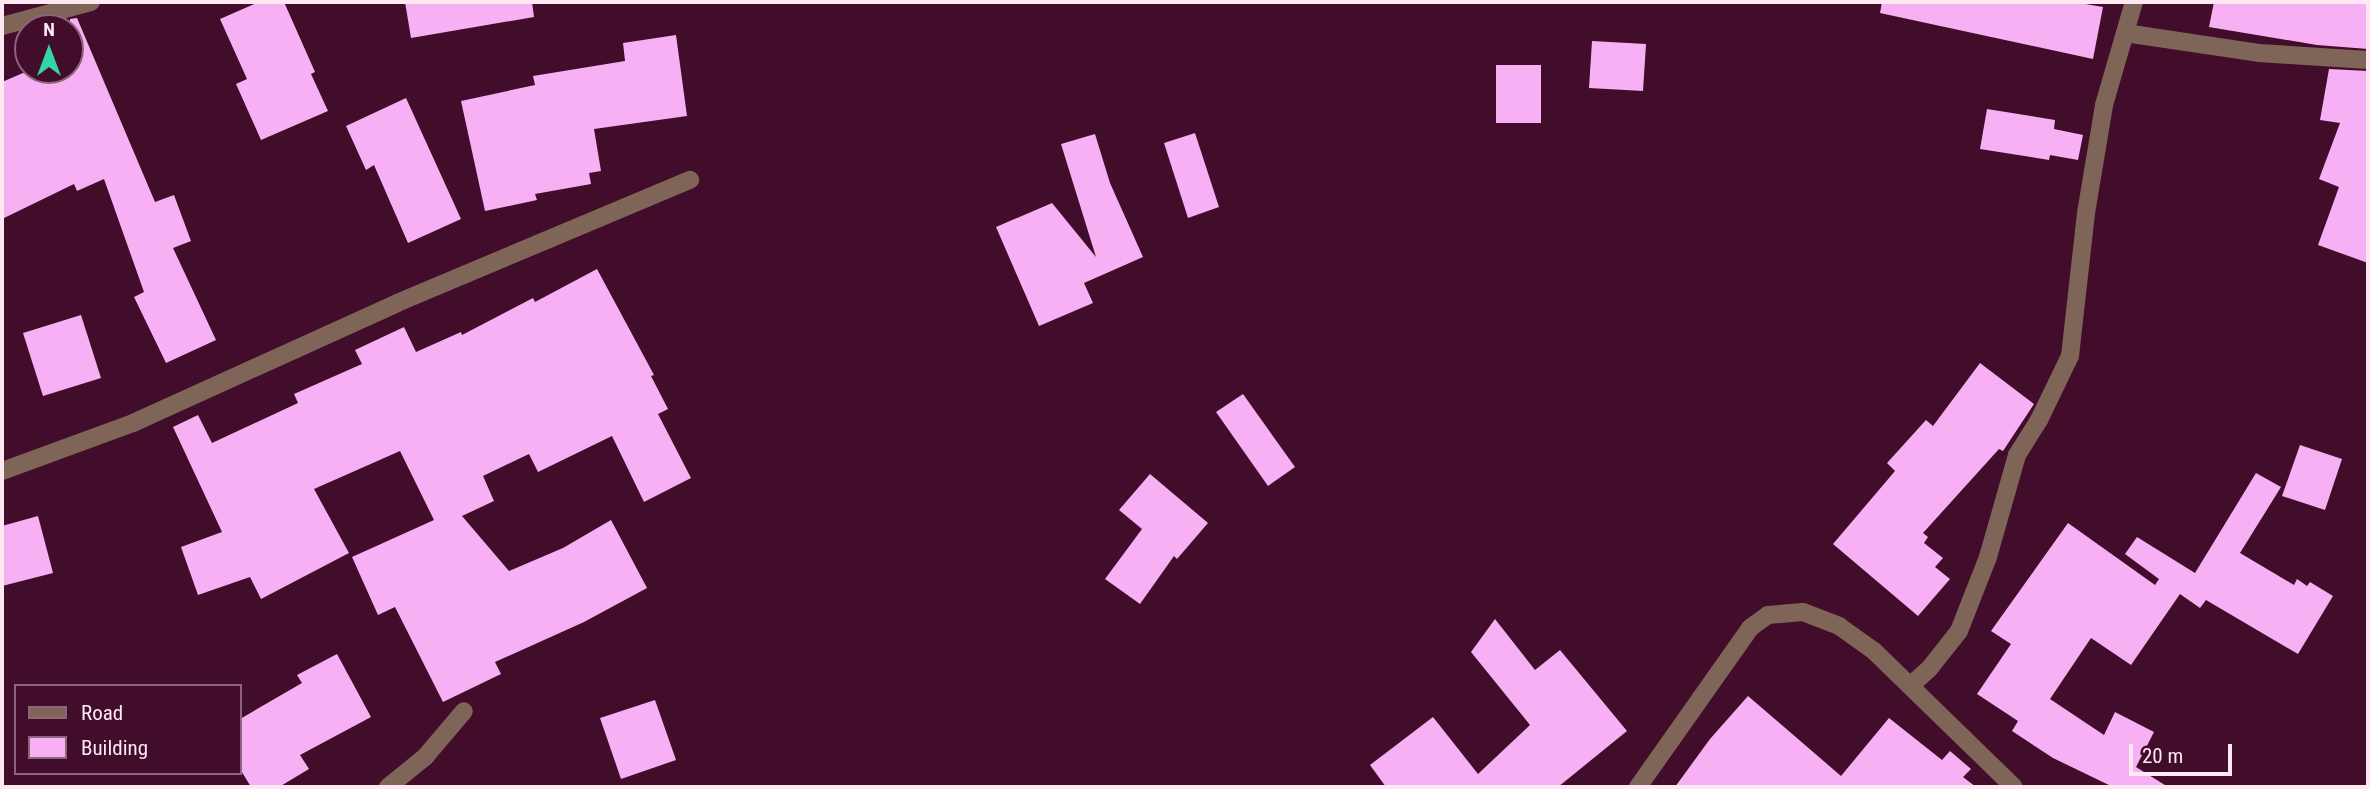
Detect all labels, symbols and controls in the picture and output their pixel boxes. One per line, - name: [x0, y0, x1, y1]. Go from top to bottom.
- north arrow: [14, 14, 84, 84]
- text: N: [43, 18, 55, 41]
- legend: [14, 684, 242, 775]
- text: Road: [81, 701, 123, 725]
- scale bar: [2132, 730, 2235, 774]
- text: Building: [81, 736, 148, 760]
- text: 20 m: [2142, 744, 2183, 768]

